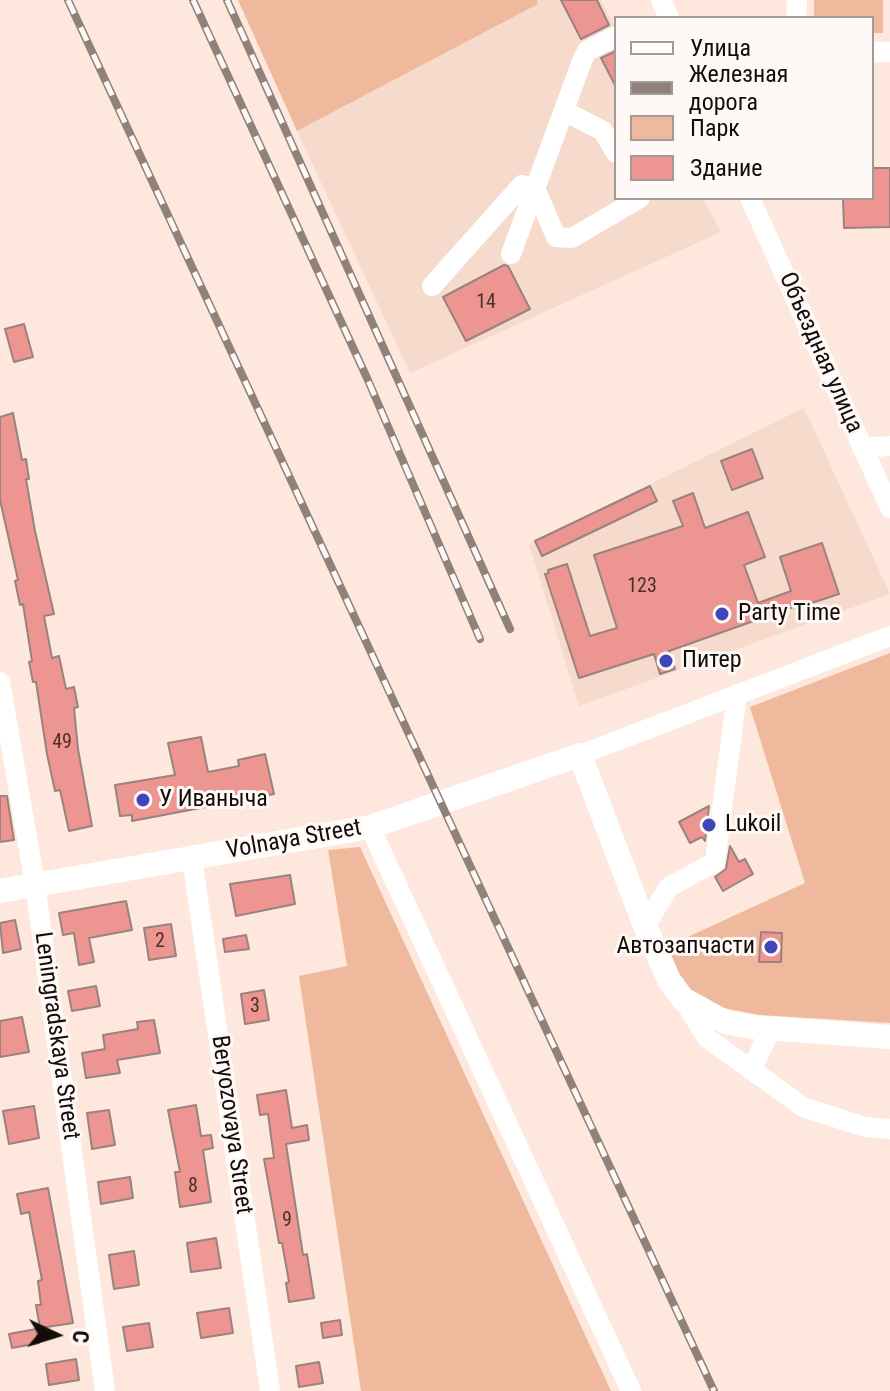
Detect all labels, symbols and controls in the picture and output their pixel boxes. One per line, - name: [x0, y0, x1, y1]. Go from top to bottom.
- legend: [614, 16, 874, 200]
- text: Улица: [690, 34, 751, 62]
- text: Железная дорога: [689, 60, 788, 116]
- text: Парк: [690, 114, 740, 142]
- text: Здание: [690, 154, 762, 182]
- street label: Объездная улица: [772, 268, 868, 438]
- house number: 14: [476, 291, 496, 315]
- house number: 123: [627, 575, 657, 599]
- place label: Party Time: [738, 600, 840, 628]
- marker: Party Time: [713, 605, 731, 623]
- place label: Питер: [682, 647, 741, 675]
- marker: Питер: [657, 652, 675, 670]
- house number: 49: [52, 731, 72, 755]
- place label: У Иваныча: [159, 786, 268, 814]
- marker: У Иваныча: [134, 791, 152, 809]
- place label: Lukoil: [725, 811, 781, 839]
- street label: Volnaya Street: [224, 814, 364, 866]
- marker: Lukoil: [700, 816, 718, 834]
- street label: Leningradskaya Street: [27, 930, 85, 1142]
- house number: 2: [155, 930, 165, 954]
- place label: Автозапчасти: [616, 933, 755, 961]
- marker: Автозапчасти: [762, 938, 780, 956]
- house number: 3: [250, 995, 260, 1019]
- street label: Beryozovaya Street: [204, 1034, 258, 1216]
- house number: 8: [188, 1175, 198, 1199]
- house number: 9: [282, 1209, 292, 1233]
- north arrow: [16, 1295, 96, 1375]
- text: С: [68, 1330, 93, 1344]

